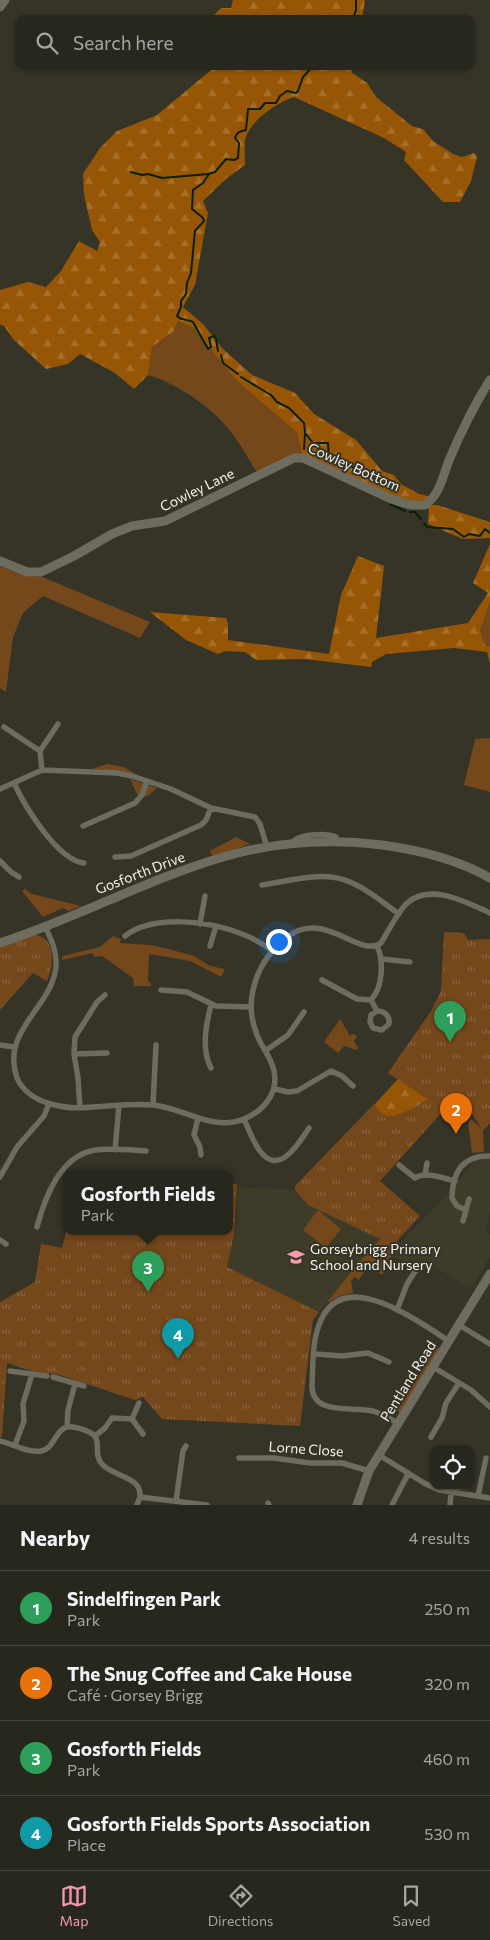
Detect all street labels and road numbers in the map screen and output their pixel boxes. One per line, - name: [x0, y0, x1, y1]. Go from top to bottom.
- street label: Cowley Bottom: [306, 439, 403, 494]
- street label: Cowley Lane: [157, 464, 237, 515]
- street label: Gosforth Drive: [93, 848, 187, 897]
- street label: Pentland Road: [376, 1337, 439, 1424]
- street label: Lorne Close: [268, 1437, 344, 1460]

